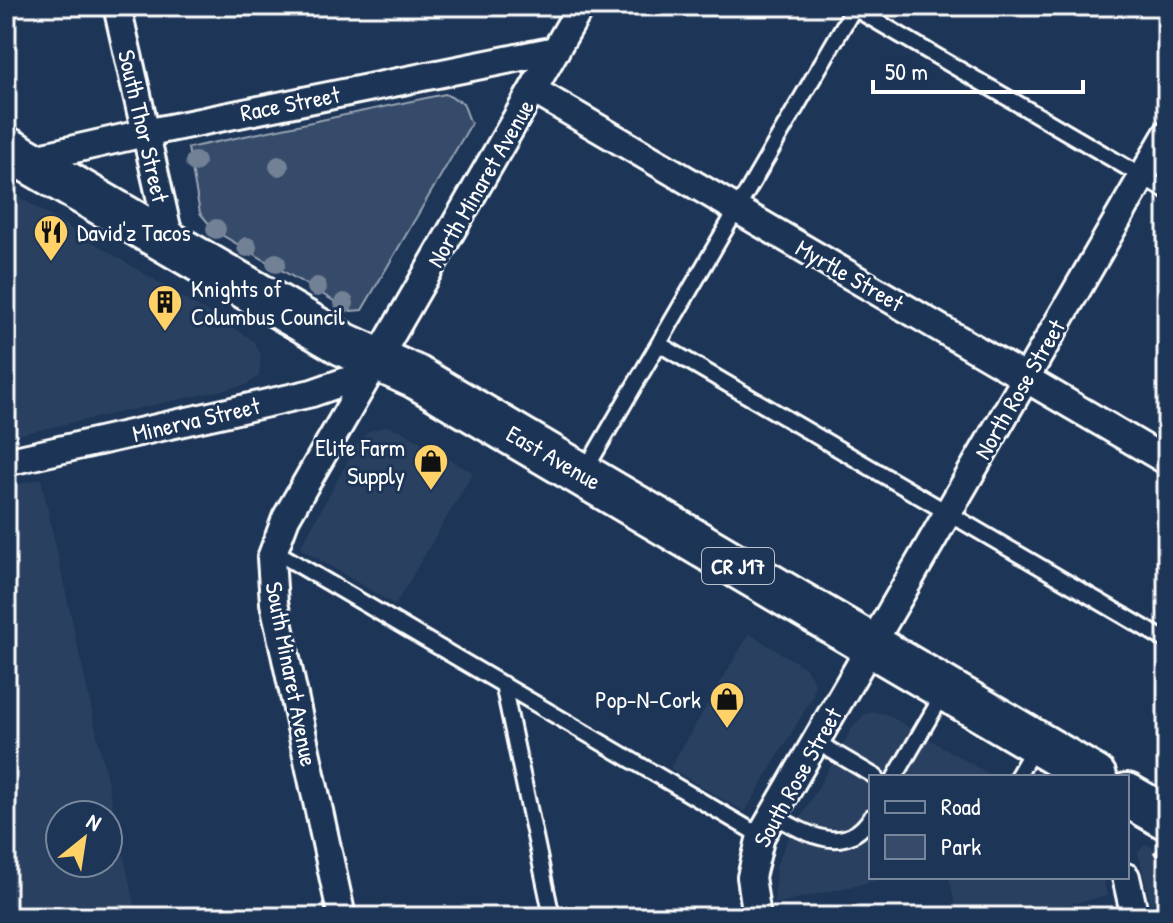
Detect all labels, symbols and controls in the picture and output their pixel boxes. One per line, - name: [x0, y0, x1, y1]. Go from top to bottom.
- scale bar: [873, 44, 1083, 94]
- street label: South Thor Street: [111, 47, 177, 206]
- text: 50 m: [885, 55, 928, 87]
- street label: Race Street: [238, 78, 343, 128]
- street label: North Minaret Avenue: [419, 93, 541, 273]
- restaurant icon: David'z Tacos: [32, 213, 70, 263]
- place label: David'z Tacos: [77, 216, 191, 248]
- street label: Myrtle Street: [790, 231, 910, 319]
- place label: Knights of Columbus Council: [191, 272, 345, 332]
- building icon: Knights of Columbus Council: [146, 283, 184, 333]
- street label: North Rose Street: [966, 313, 1072, 465]
- street label: Minerva Street: [129, 389, 264, 449]
- street label: East Avenue: [501, 417, 607, 497]
- place label: Elite Farm Supply: [315, 431, 405, 491]
- shop icon: Elite Farm Supply: [412, 442, 450, 492]
- road number: CR J17: [702, 548, 774, 584]
- street label: South Minaret Avenue: [258, 579, 326, 770]
- shop icon: Pop-N-Cork: [708, 680, 746, 730]
- place label: Pop-N-Cork: [595, 683, 701, 715]
- street label: South Rose Street: [745, 701, 849, 852]
- legend: [869, 775, 1129, 879]
- text: Road: [941, 790, 980, 822]
- north arrow: [44, 799, 124, 879]
- text: N: [81, 806, 107, 838]
- text: Park: [941, 830, 981, 862]

